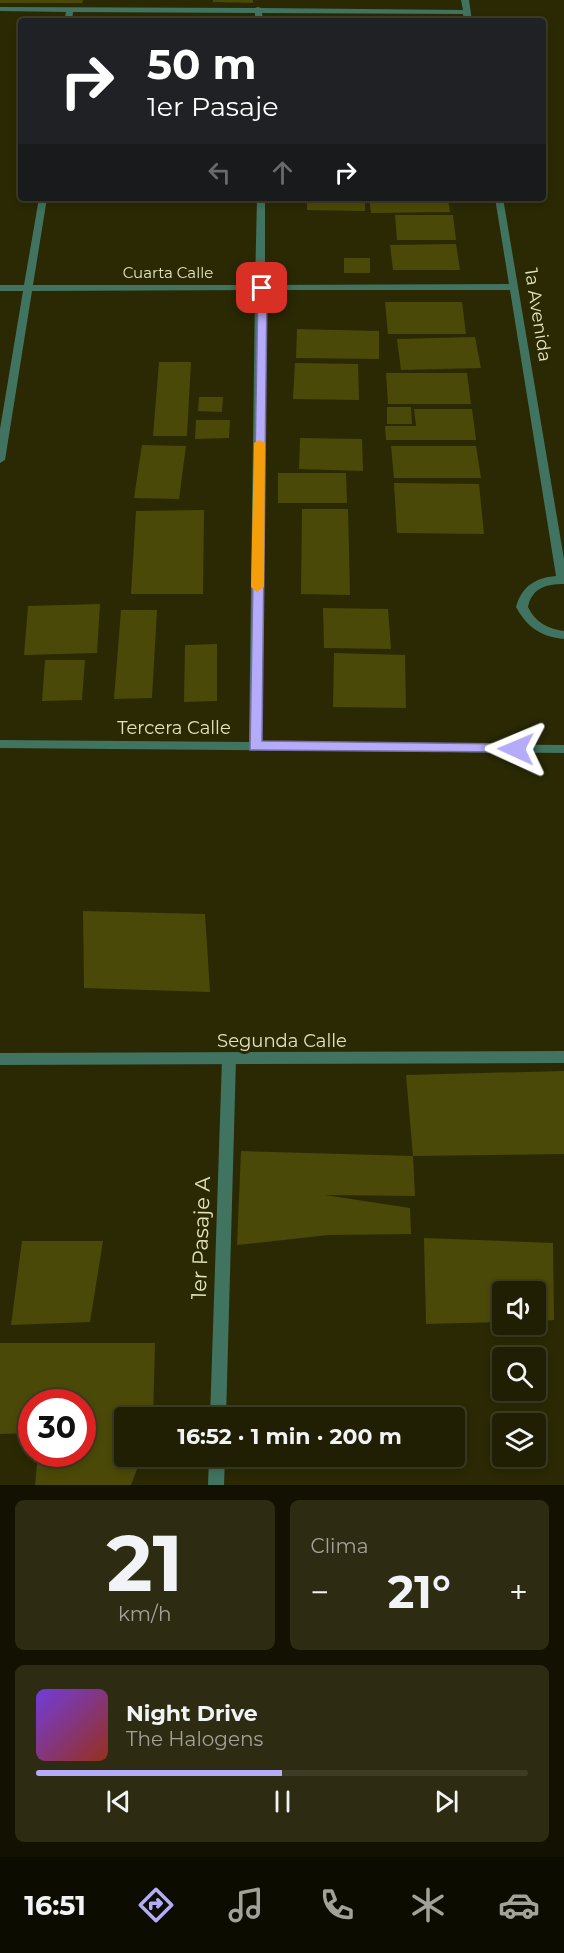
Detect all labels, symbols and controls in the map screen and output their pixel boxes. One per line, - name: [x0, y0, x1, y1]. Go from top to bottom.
- text: 50 m: [147, 38, 256, 90]
- icon: right: [48, 42, 126, 120]
- text: 1er Pasaje: [147, 90, 279, 123]
- icon: left: [203, 156, 236, 189]
- icon: ahead: [266, 156, 299, 189]
- icon: right: [329, 156, 362, 189]
- pin: [236, 262, 287, 313]
- street label: Cuarta Calle: [123, 263, 213, 282]
- street label: 1a Avenida: [520, 267, 556, 363]
- icon: arrive: [245, 271, 278, 304]
- street label: Tercera Calle: [117, 717, 231, 739]
- position arrow: [484, 717, 548, 781]
- street label: Segunda Calle: [217, 1030, 347, 1052]
- street label: 1er Pasaje A: [186, 1175, 215, 1300]
- map controls: [492, 1281, 546, 1467]
- button: sound: [492, 1281, 546, 1335]
- button: search: [492, 1347, 546, 1401]
- speed limit sign: 30: [18, 1389, 96, 1467]
- button: layers: [492, 1413, 546, 1467]
- text: 16:52 · 1 min · 200 m: [177, 1423, 402, 1450]
- text: 21: [106, 1515, 183, 1611]
- text: Clima: [311, 1534, 368, 1558]
- text: 21°: [388, 1564, 451, 1619]
- text: −: [311, 1572, 329, 1612]
- text: +: [509, 1572, 528, 1612]
- text: km/h: [118, 1602, 171, 1626]
- text: Night Drive: [126, 1700, 258, 1727]
- text: The Halogens: [126, 1727, 263, 1751]
- icon: previous: [102, 1785, 135, 1818]
- icon: pause: [266, 1785, 299, 1818]
- icon: next: [430, 1785, 463, 1818]
- icon: directions: [135, 1884, 177, 1926]
- icon: music: [225, 1884, 267, 1926]
- icon: phone: [316, 1884, 358, 1926]
- icon: climate: [407, 1884, 449, 1926]
- icon: car: [498, 1884, 540, 1926]
- text: 16:51: [24, 1889, 86, 1922]

